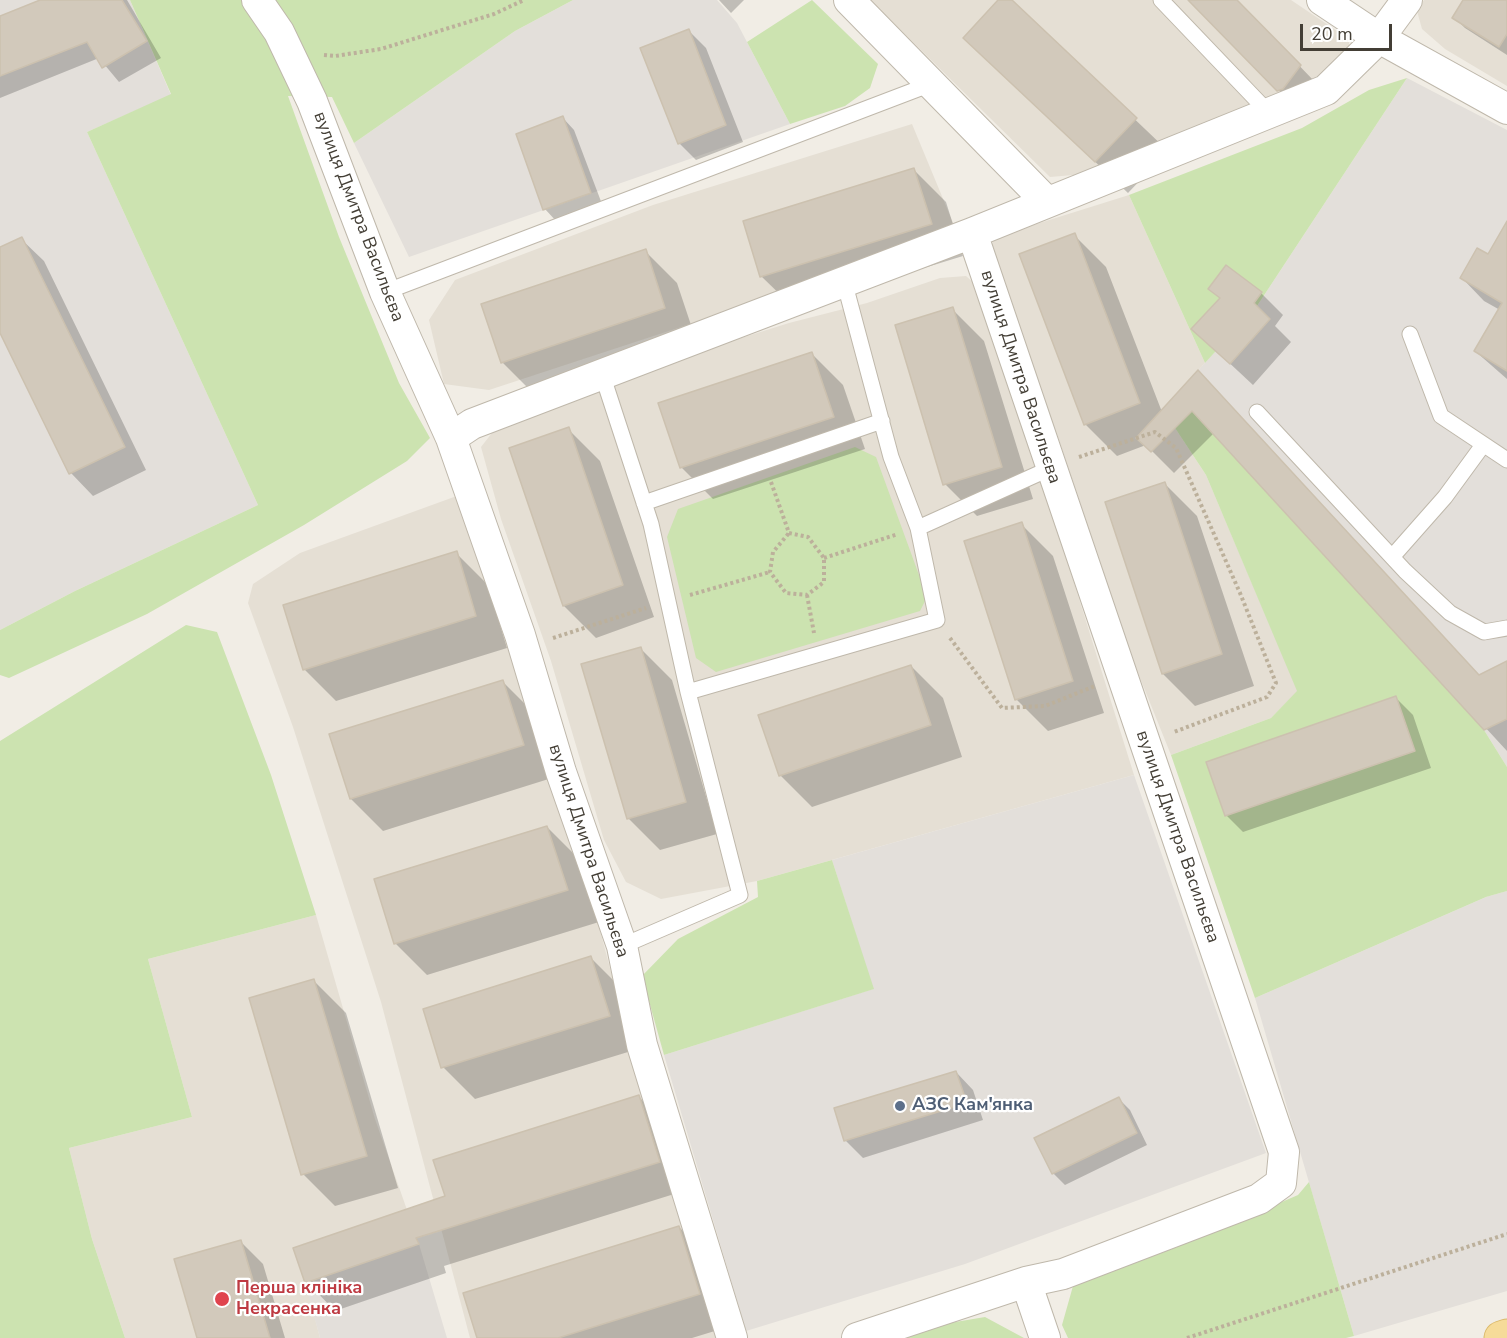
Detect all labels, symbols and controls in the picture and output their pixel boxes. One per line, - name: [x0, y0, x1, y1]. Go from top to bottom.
- scale bar: [1303, 12, 1394, 50]
- text: 20 m: [1311, 22, 1353, 46]
- street label: вулиця Дмитра Васильєва: [308, 109, 408, 325]
- street label: вулиця Дмитра Васильєва: [975, 267, 1065, 487]
- street label: вулиця Дмитра Васильєва: [1130, 728, 1224, 946]
- street label: вулиця Дмитра Васильєва: [543, 741, 633, 961]
- place label: АЗС Кам'янка: [912, 1095, 1033, 1117]
- marker: АЗС Кам'янка: [893, 1099, 907, 1113]
- place label: Перша клініка Некрасенка: [236, 1278, 362, 1320]
- marker: Перша клініка Некрасенка: [213, 1290, 231, 1308]

